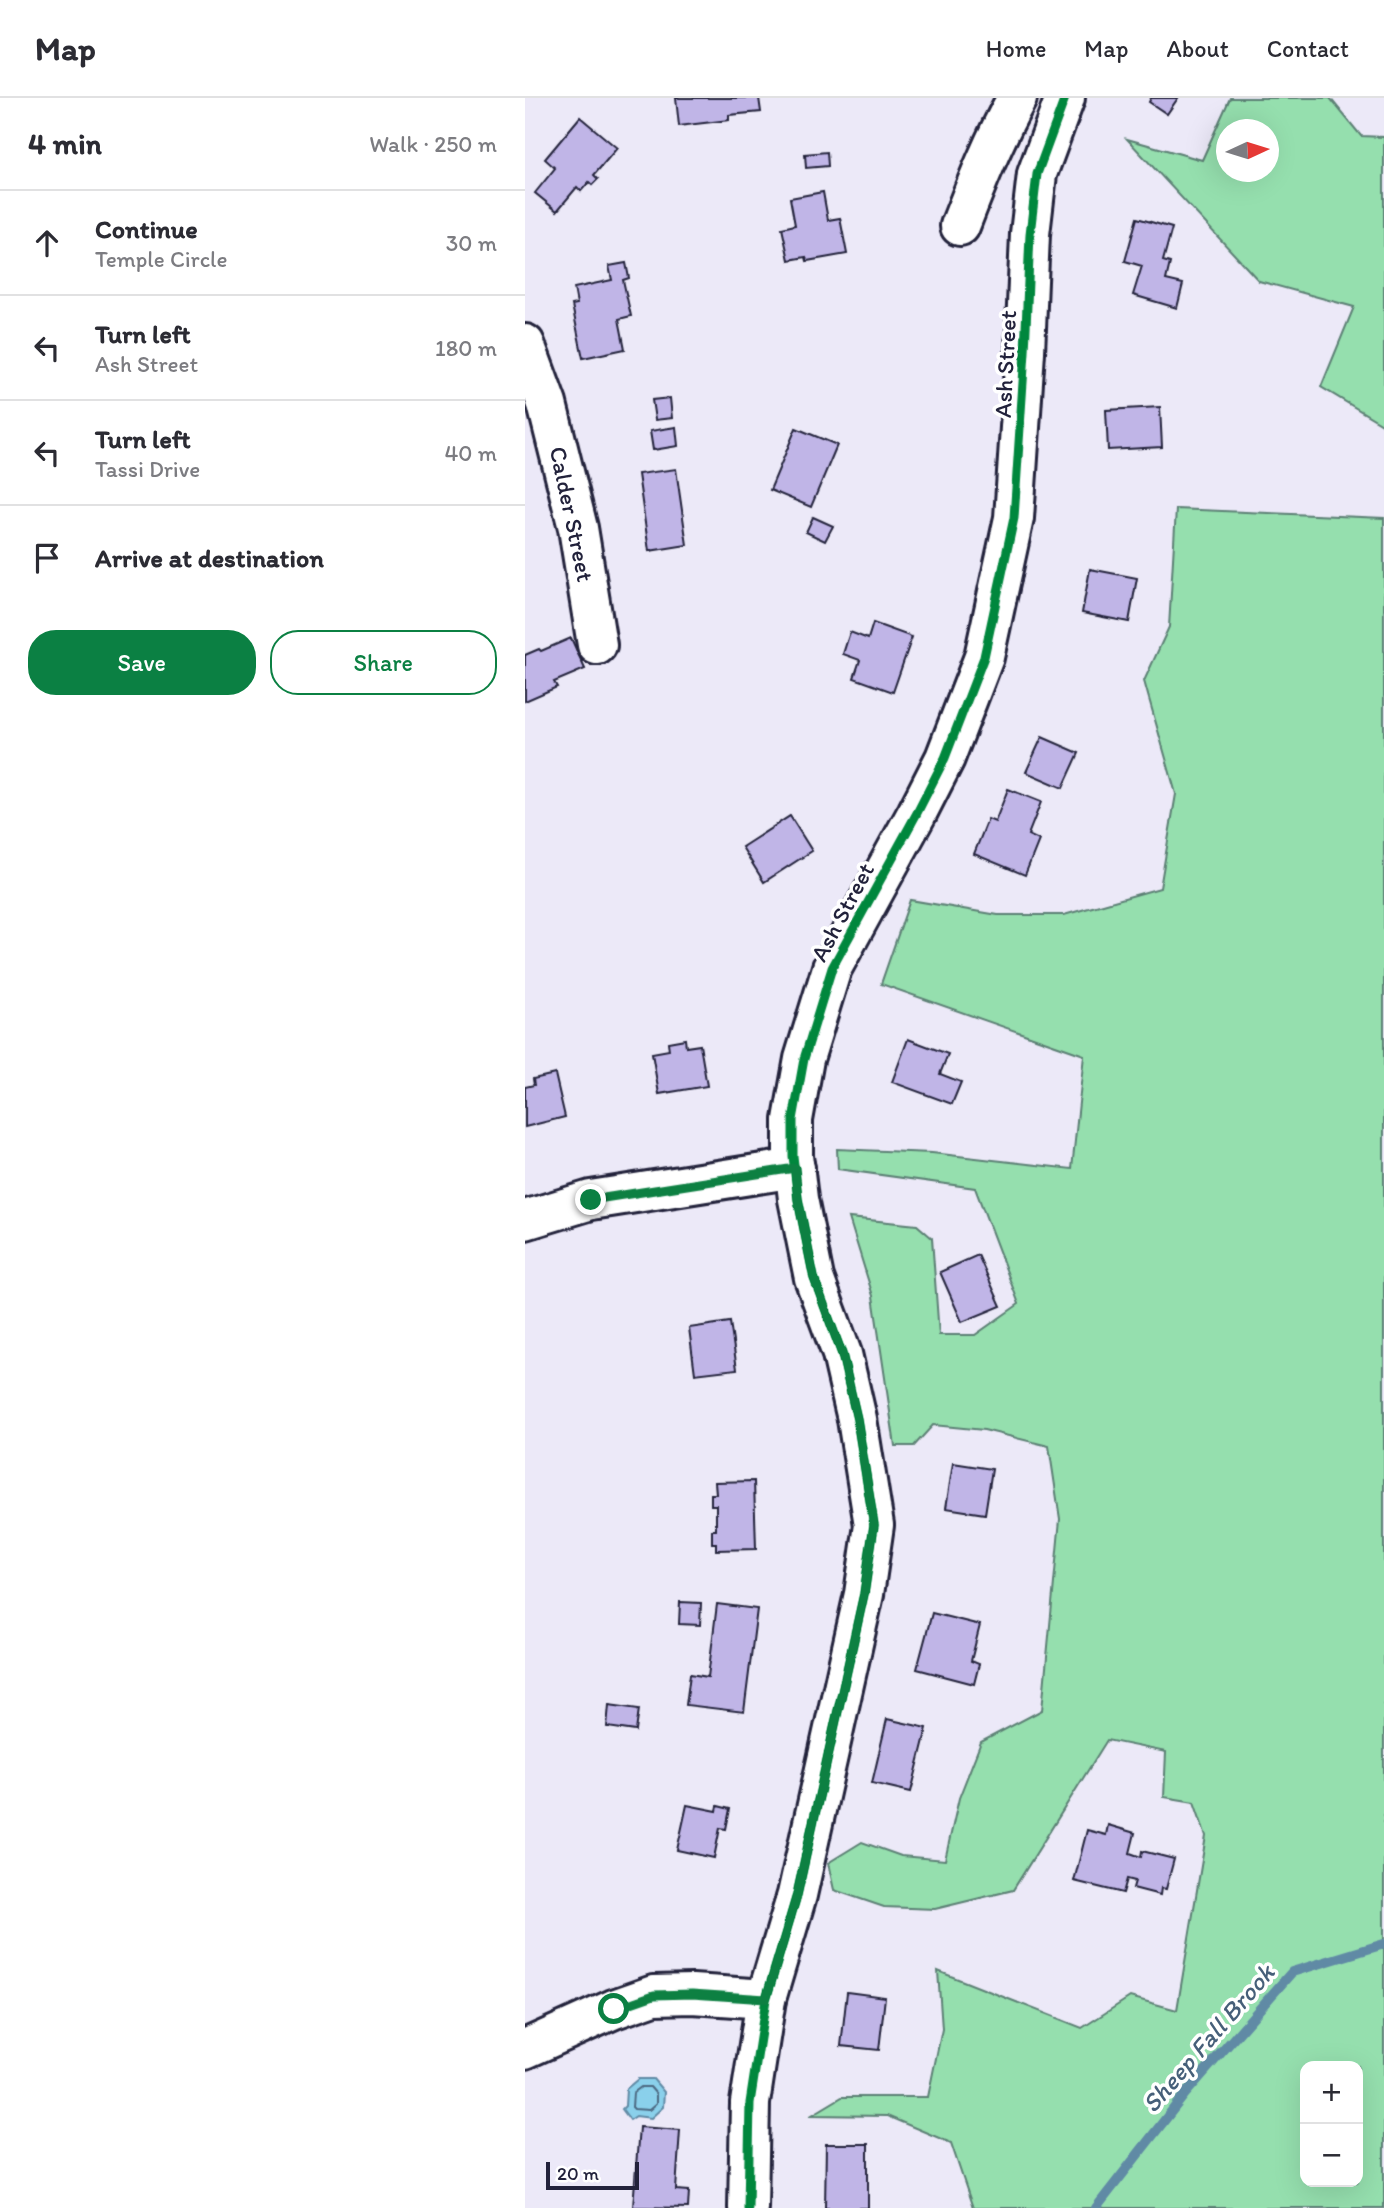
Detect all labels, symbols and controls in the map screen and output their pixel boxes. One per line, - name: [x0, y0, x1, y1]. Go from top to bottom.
- text: Map: [35, 29, 96, 68]
- text: Home: [986, 34, 1046, 63]
- text: Map: [1084, 34, 1128, 63]
- text: About: [1166, 34, 1229, 63]
- text: Contact: [1267, 34, 1349, 63]
- north arrow: [1216, 119, 1279, 182]
- text: 4 min: [28, 125, 102, 162]
- text: Walk · 250 m: [369, 130, 497, 158]
- text: Continue: [95, 213, 198, 245]
- icon: ahead: [28, 224, 66, 262]
- text: 30 m: [446, 229, 497, 257]
- text: Temple Circle: [95, 245, 228, 273]
- street label: Ash Street: [988, 310, 1022, 418]
- text: Turn left: [95, 318, 191, 350]
- icon: left: [28, 329, 66, 367]
- text: 180 m: [435, 334, 497, 362]
- text: Ash Street: [95, 350, 198, 378]
- text: Turn left: [95, 423, 191, 455]
- icon: left: [28, 434, 66, 472]
- text: 40 m: [444, 439, 497, 467]
- street label: Calder Street: [544, 444, 600, 584]
- text: Tassi Drive: [95, 455, 200, 483]
- icon: arrive: [28, 539, 66, 577]
- text: Arrive at destination: [95, 542, 324, 574]
- button: Save: [28, 630, 256, 695]
- button: Share: [270, 630, 497, 695]
- street label: Ash Street: [804, 858, 880, 966]
- route end: [575, 1184, 606, 1215]
- water label: Sheep Fall Brook: [1135, 1956, 1282, 2119]
- route start: [598, 1993, 629, 2024]
- map controls: [1300, 2061, 1363, 2187]
- button: +: [1300, 2061, 1363, 2124]
- button: −: [1300, 2124, 1363, 2187]
- scale bar: [546, 2159, 639, 2191]
- text: 20 m: [557, 2162, 599, 2185]

